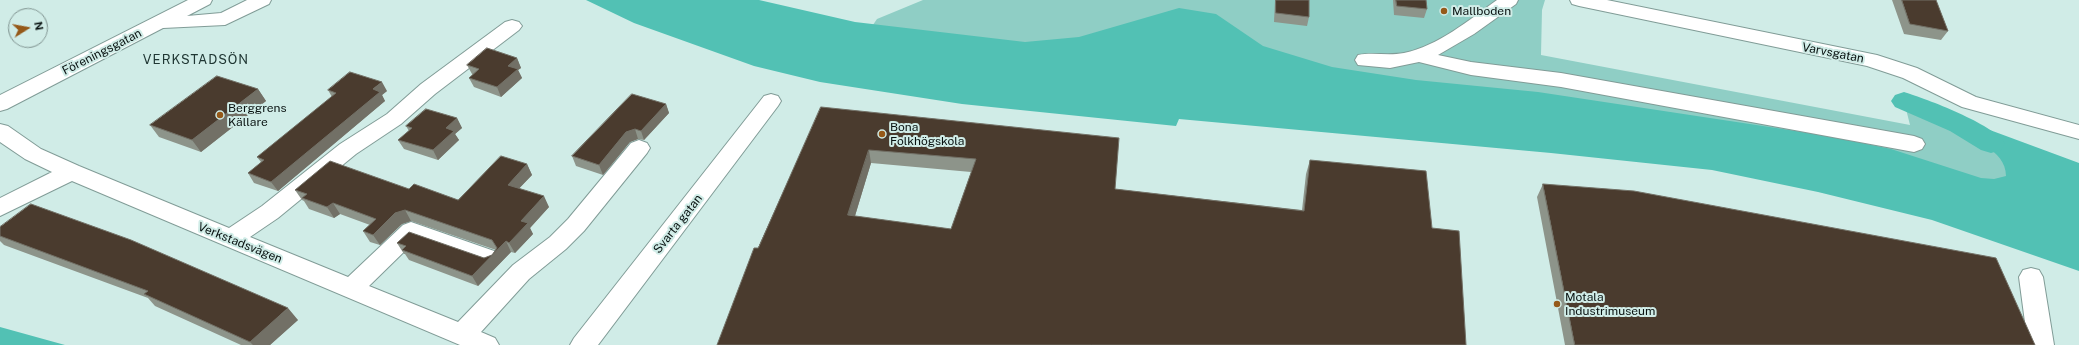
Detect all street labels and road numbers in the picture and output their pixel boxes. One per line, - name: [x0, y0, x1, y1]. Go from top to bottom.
- street label: Föreningsgatan: [60, 26, 144, 78]
- street label: Varvsgatan: [1801, 40, 1865, 66]
- street label: Svarta gatan: [650, 192, 706, 256]
- street label: Verkstadsvägen: [196, 220, 284, 266]

